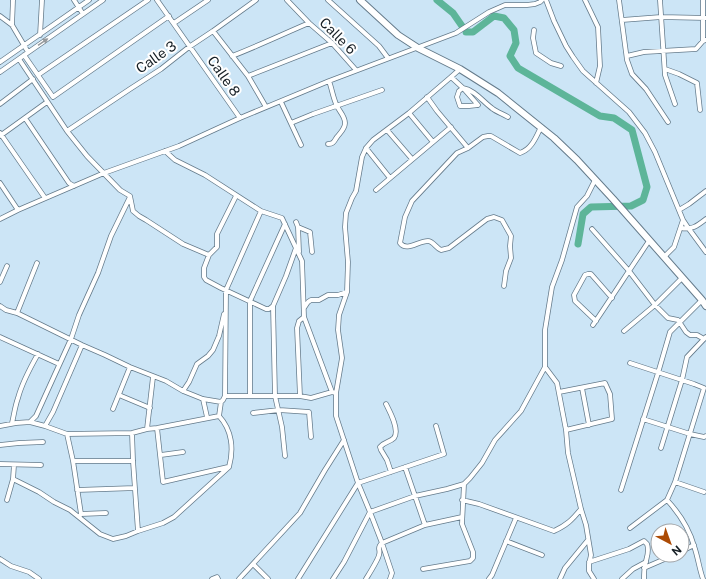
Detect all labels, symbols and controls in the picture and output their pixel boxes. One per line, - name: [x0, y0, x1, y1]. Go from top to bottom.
- street label: Calle 6: [316, 14, 360, 58]
- street label: Calle 3: [133, 37, 179, 77]
- one-way arrow: [37, 38, 49, 45]
- street label: Calle 8: [204, 53, 244, 99]
- north arrow: [650, 523, 690, 563]
- text: N: [669, 543, 684, 558]

